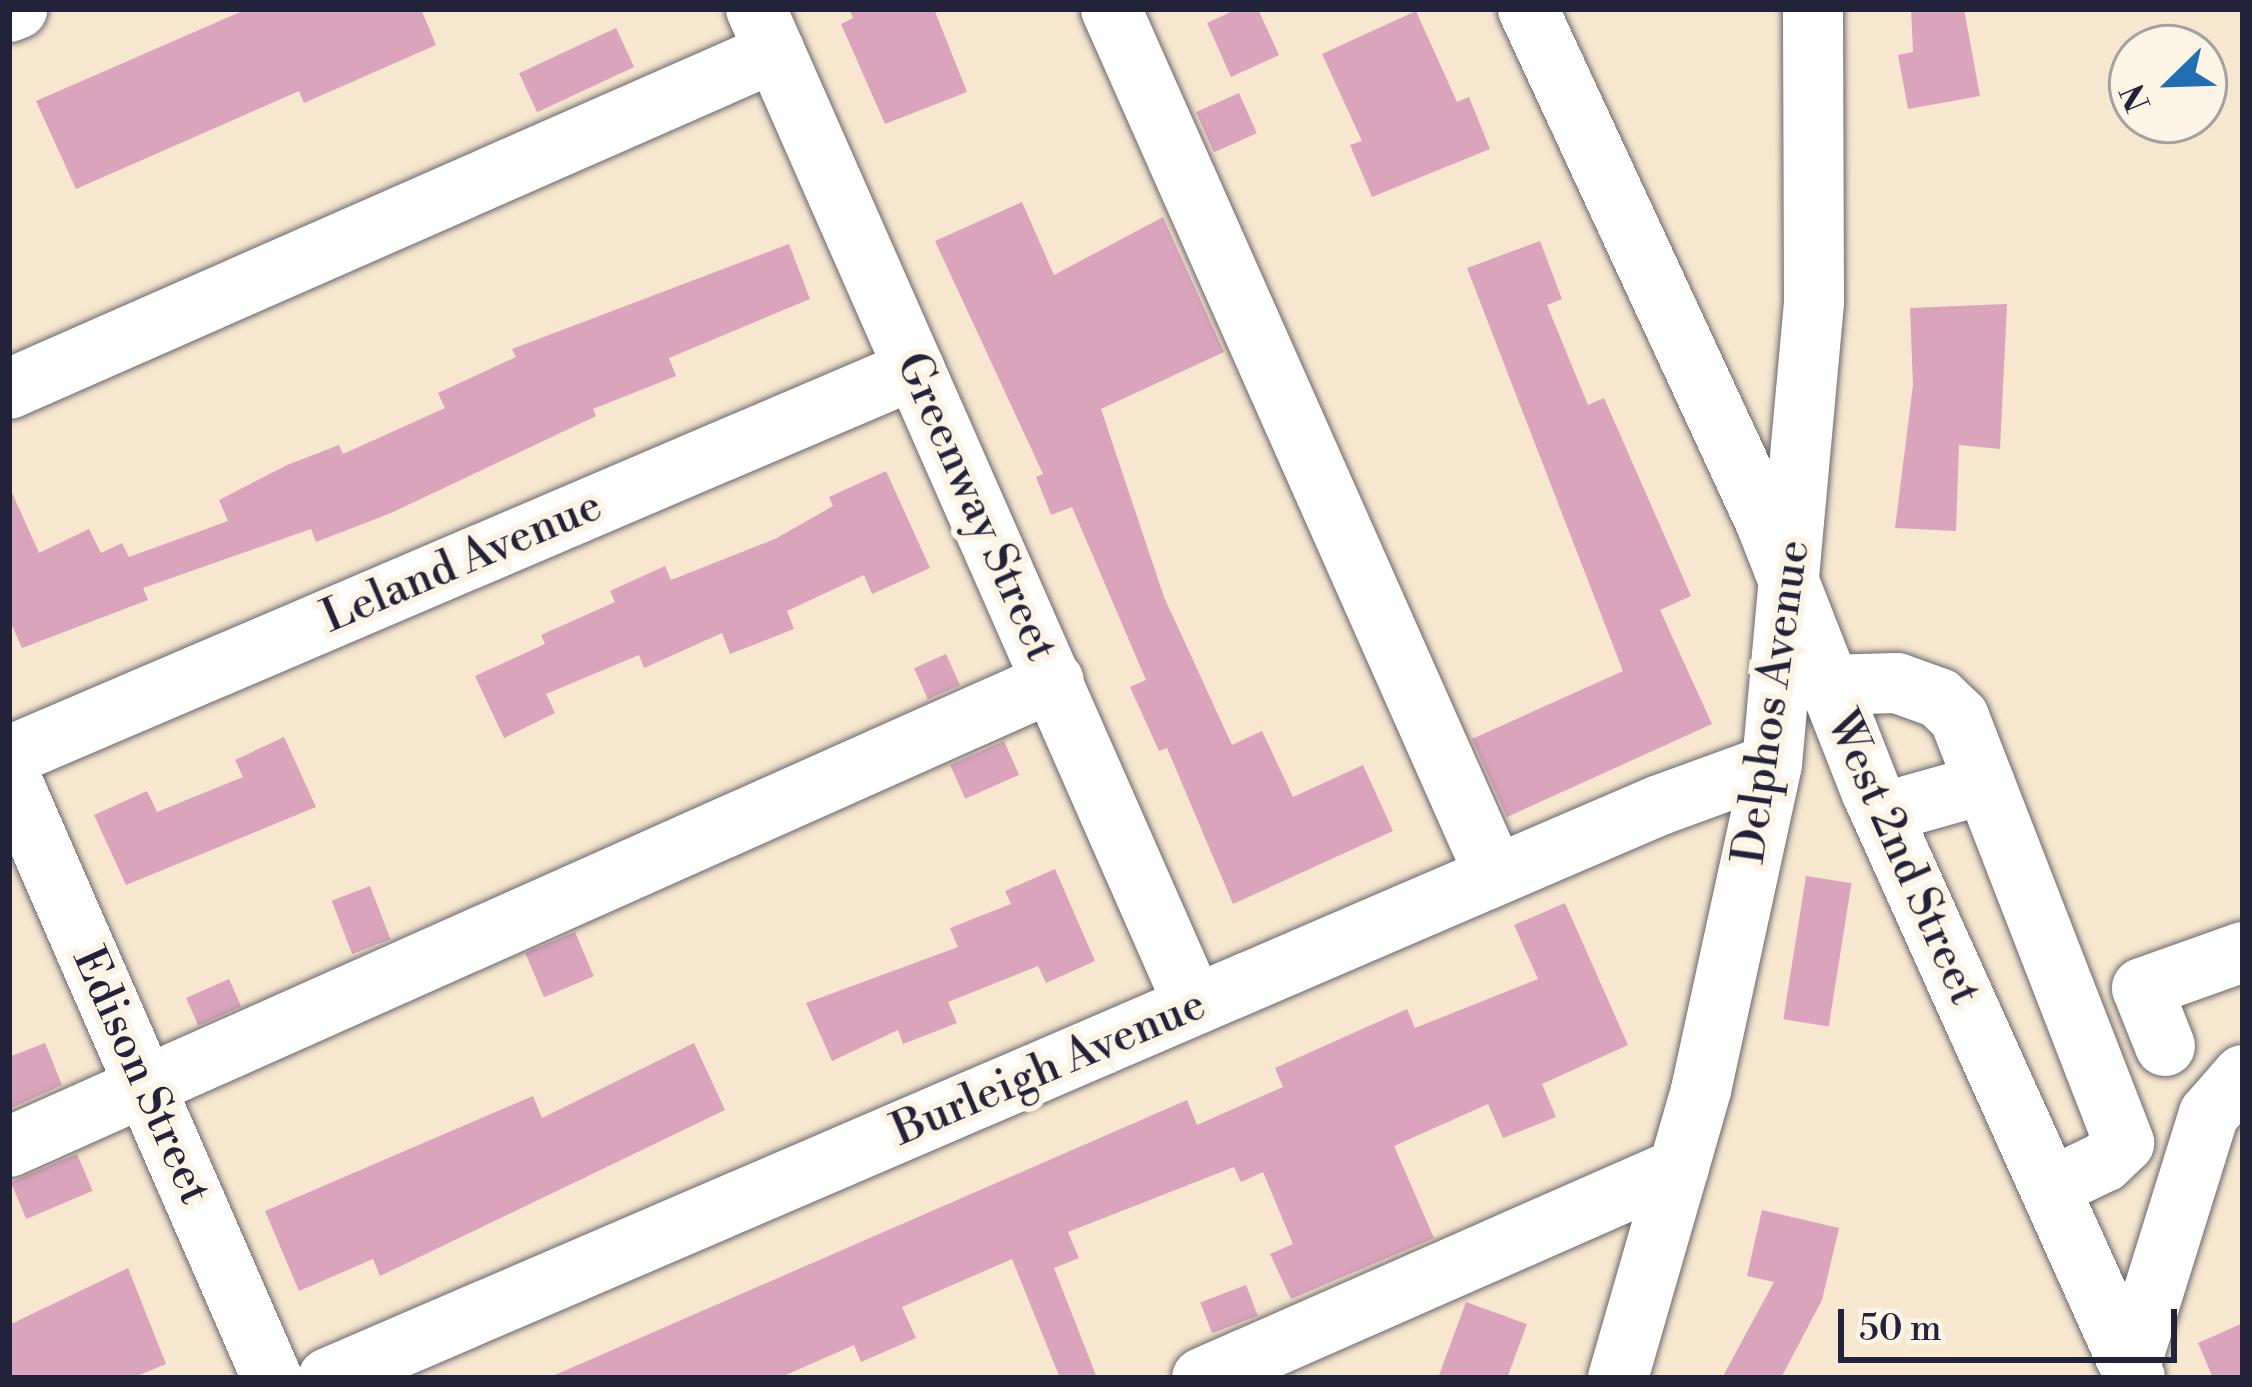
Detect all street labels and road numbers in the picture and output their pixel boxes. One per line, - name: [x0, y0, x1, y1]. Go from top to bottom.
- street label: Greenway Street: [884, 345, 1068, 669]
- street label: Leland Avenue: [314, 479, 610, 645]
- street label: Delphos Avenue: [1723, 537, 1821, 867]
- street label: West 2nd Street: [1814, 703, 1992, 1013]
- street label: Edison Street: [60, 939, 222, 1213]
- street label: Burleigh Avenue: [884, 978, 1214, 1158]

